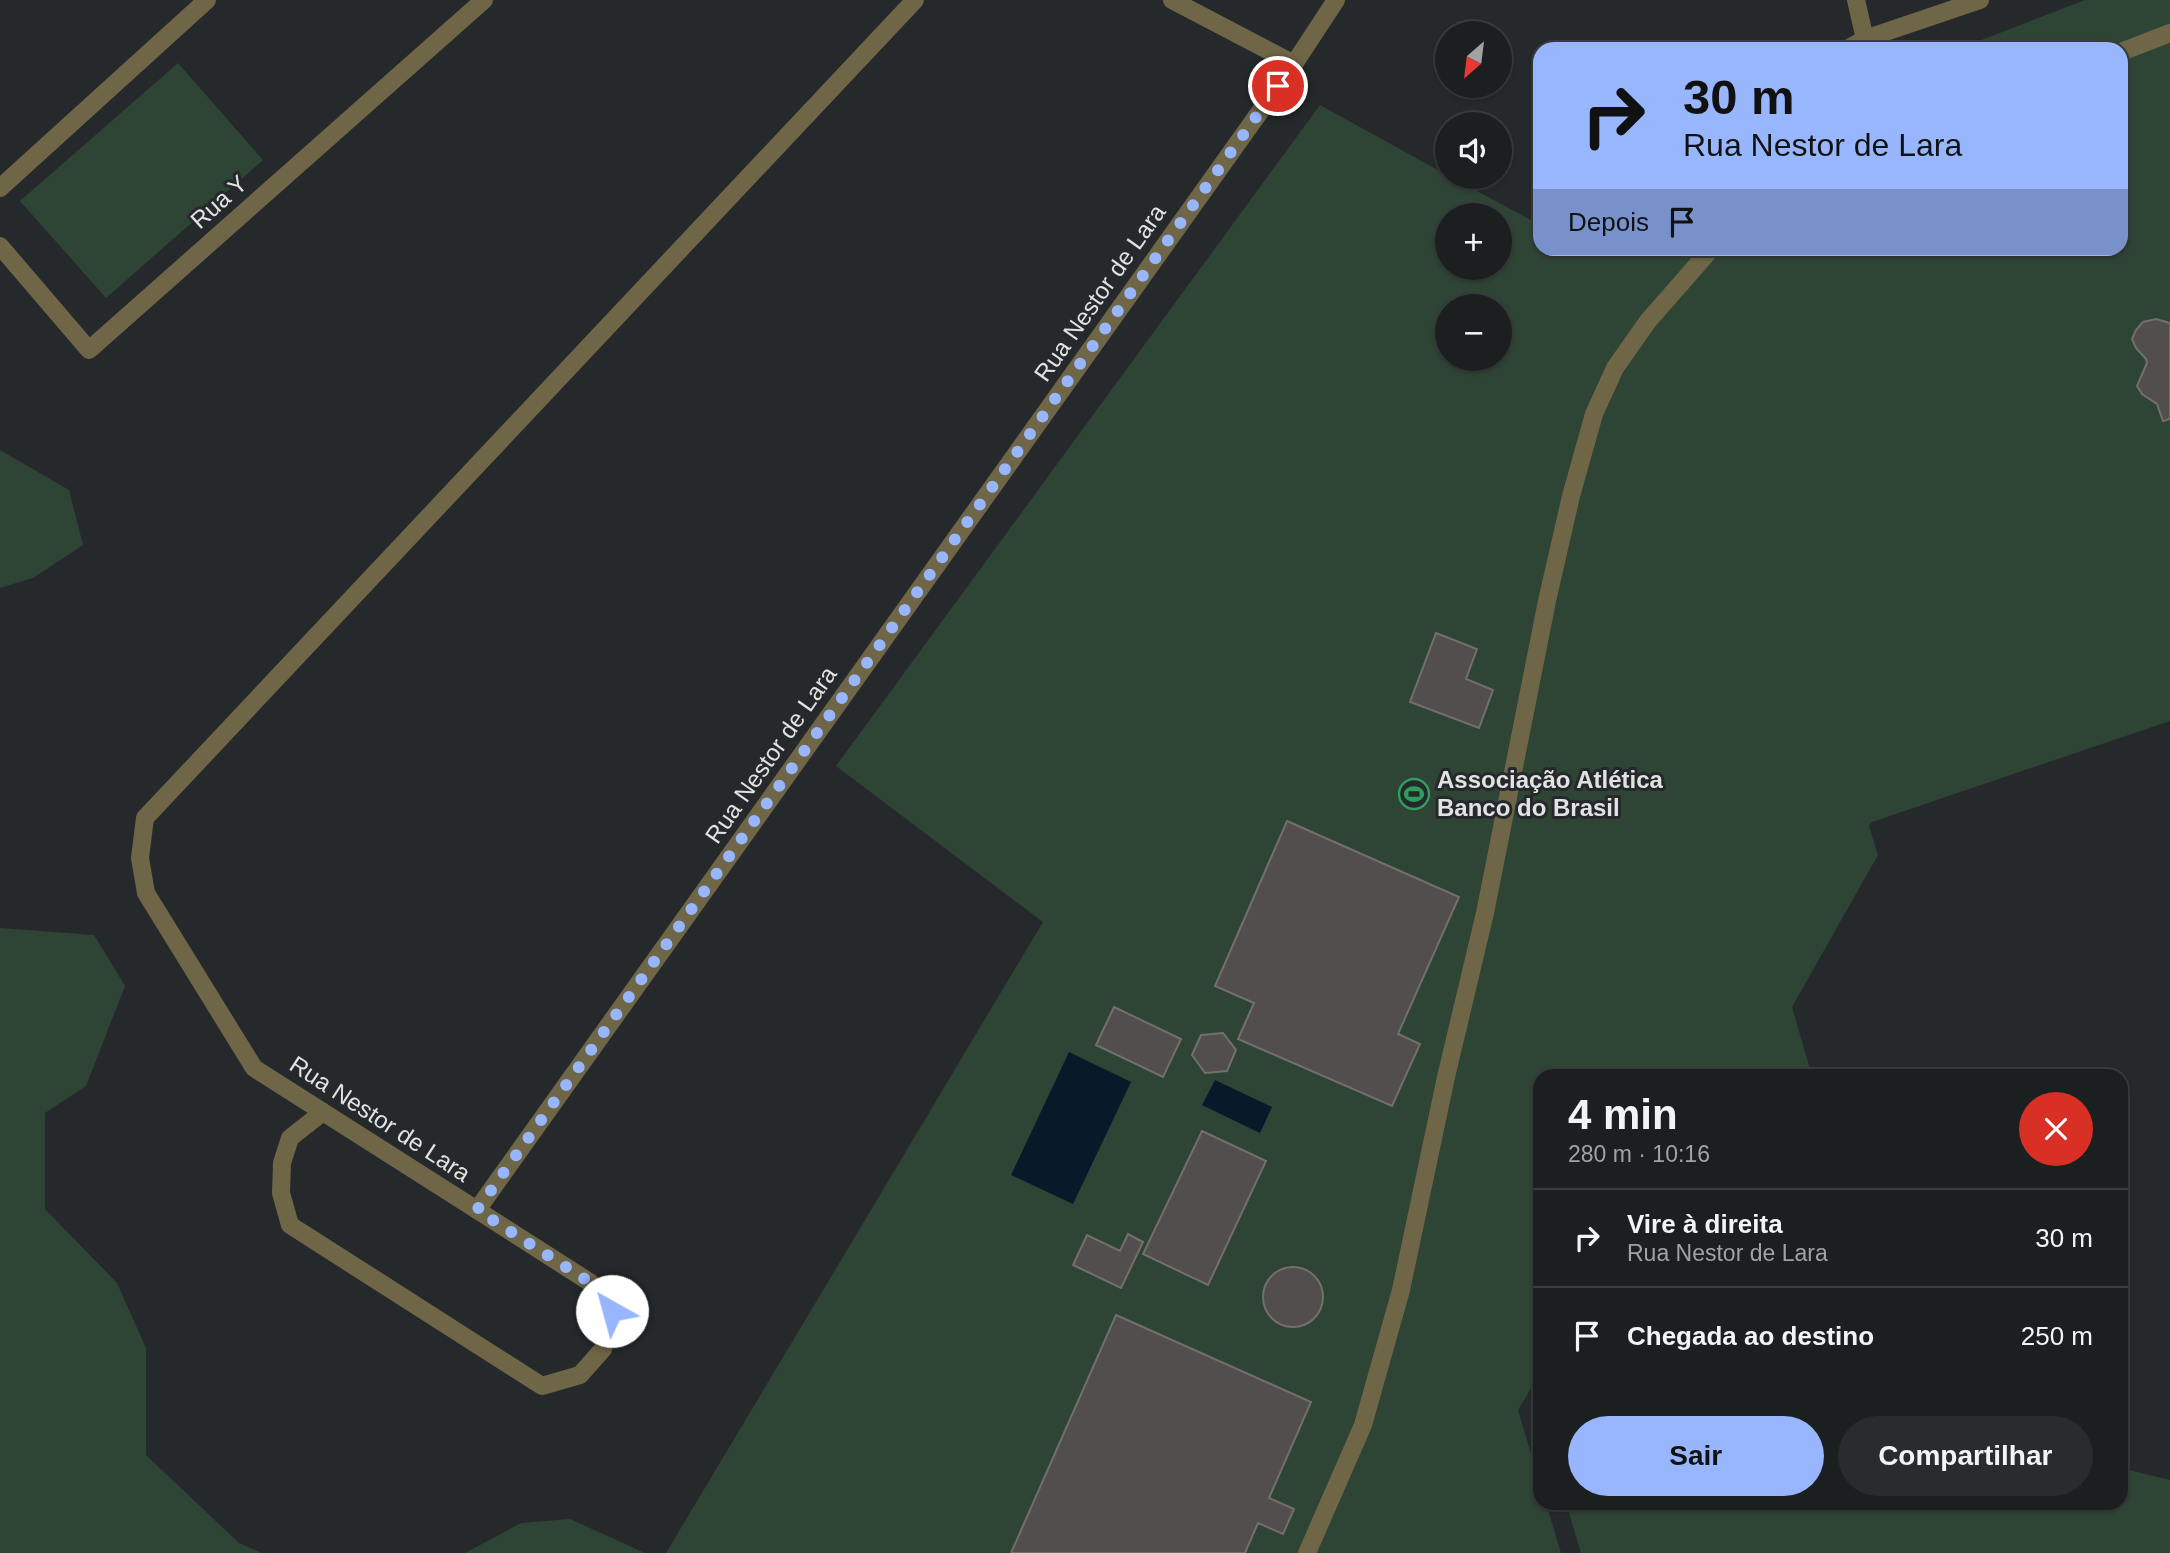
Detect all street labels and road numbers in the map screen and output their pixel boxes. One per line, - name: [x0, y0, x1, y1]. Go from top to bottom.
- street label: Rua Y: [185, 169, 252, 234]
- street label: Rua Nestor de Lara: [1028, 199, 1171, 386]
- street label: Rua Nestor de Lara: [699, 661, 842, 848]
- street label: Rua Nestor de Lara: [285, 1050, 476, 1187]

